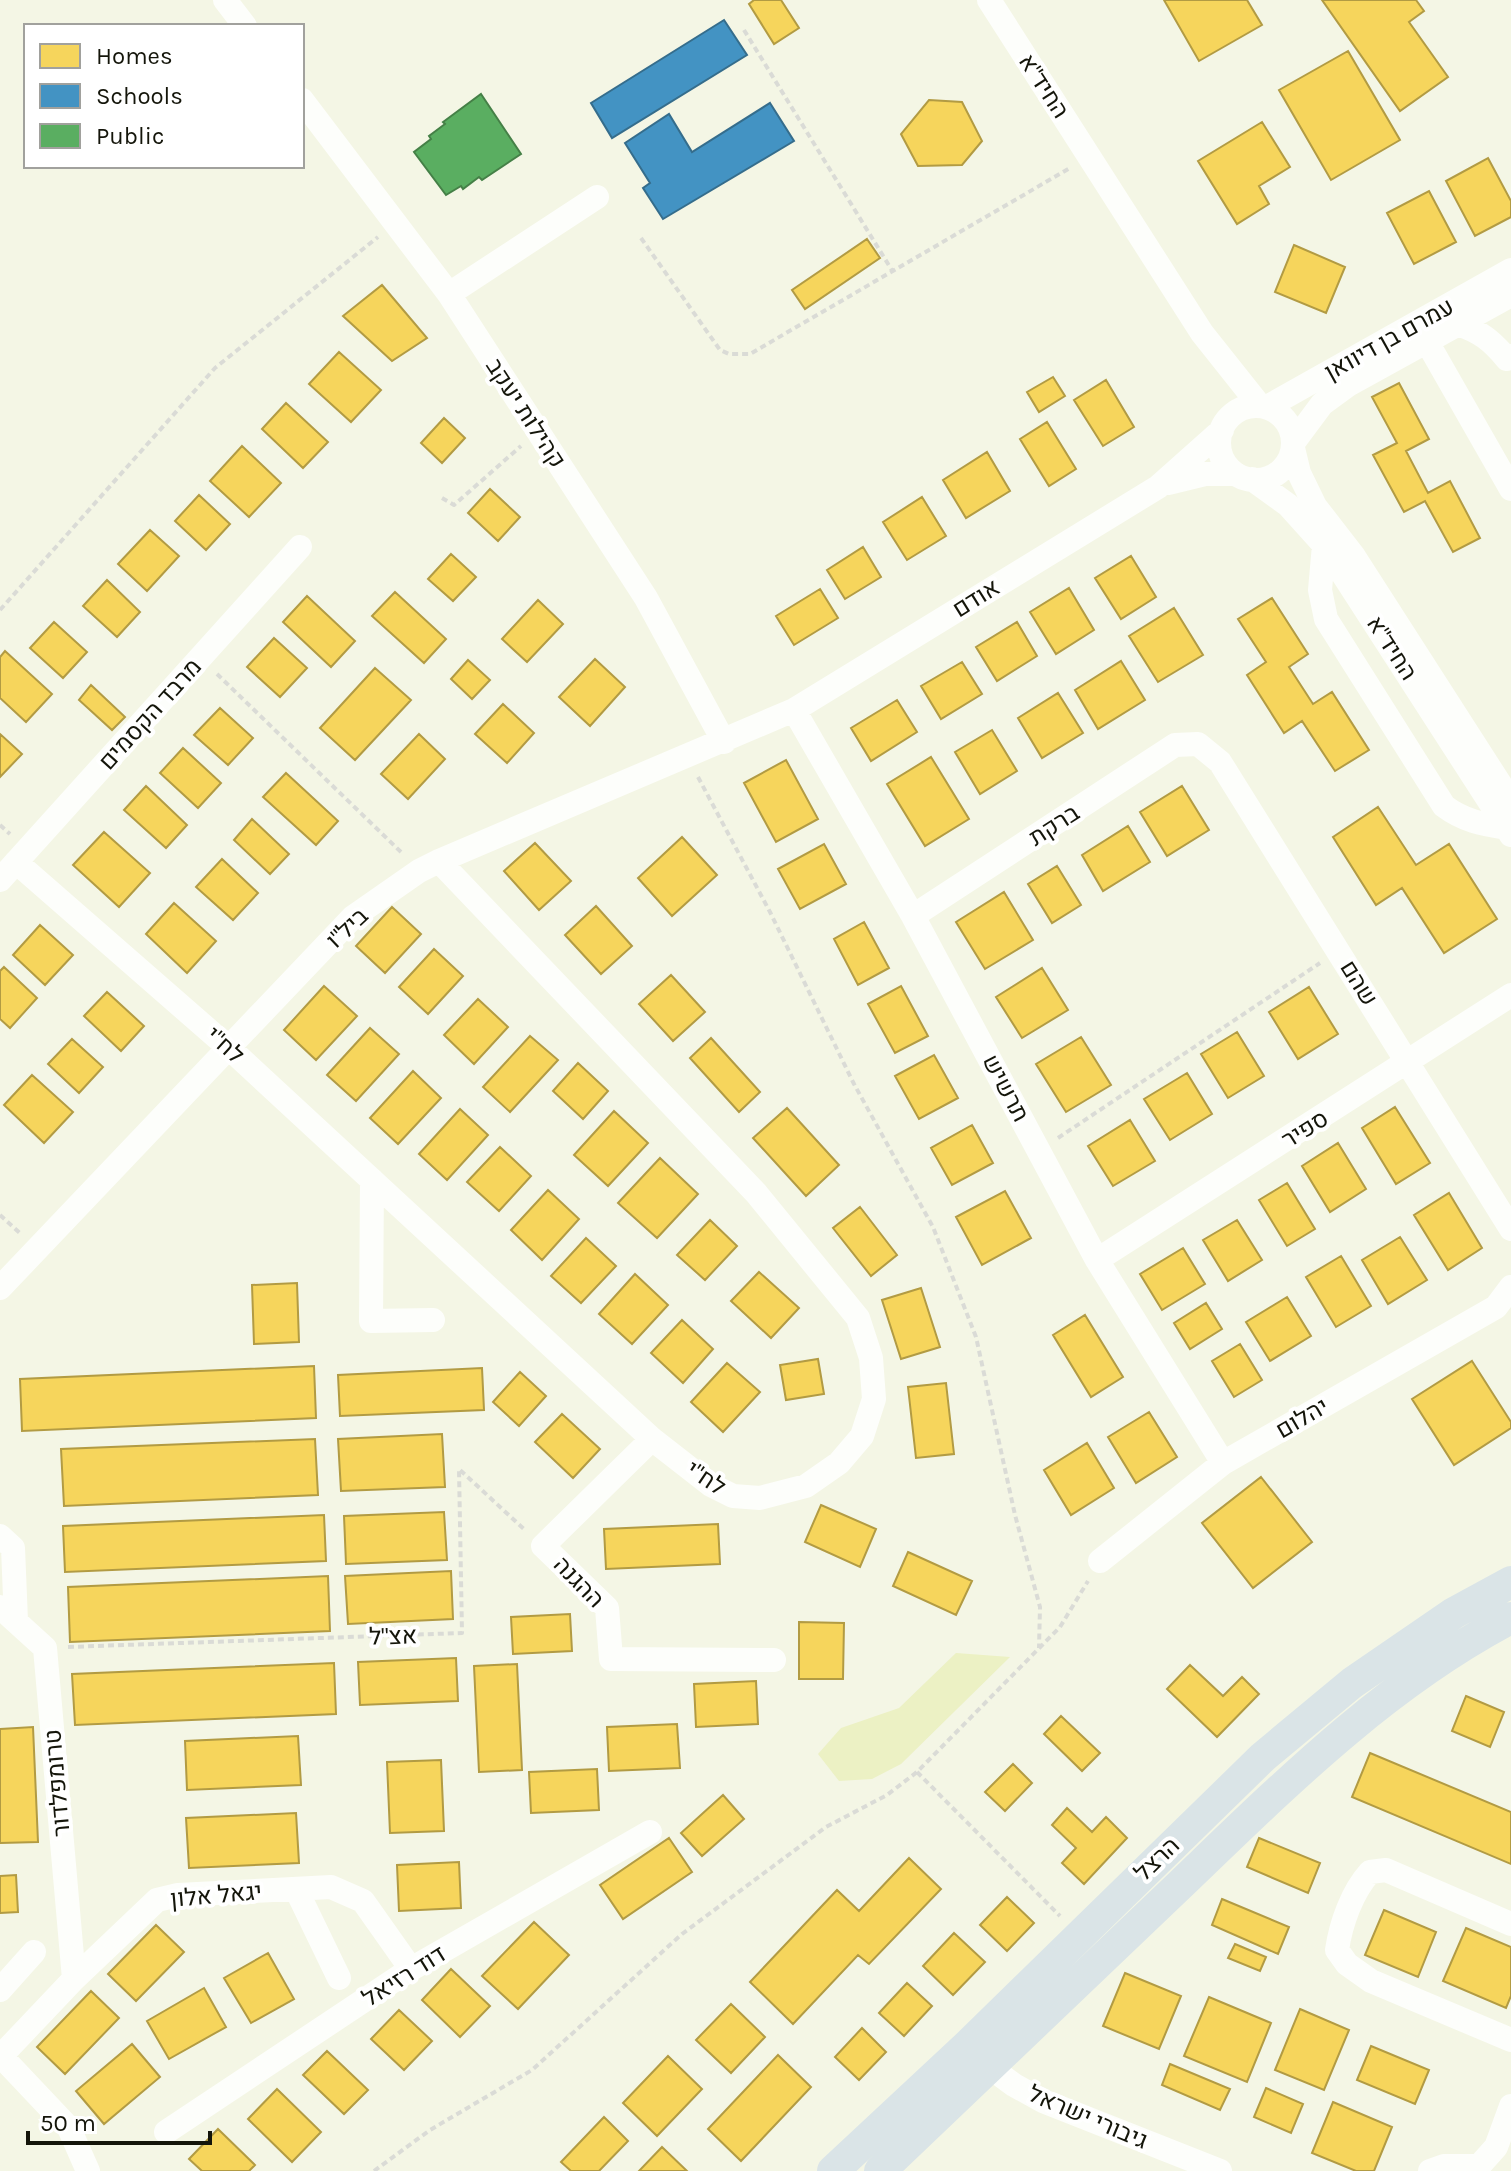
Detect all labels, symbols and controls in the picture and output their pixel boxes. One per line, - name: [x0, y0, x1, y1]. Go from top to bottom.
- legend: [24, 24, 304, 168]
- text: Homes: [96, 42, 173, 70]
- street label: החיד"א: [1013, 49, 1075, 123]
- text: Schools: [96, 82, 183, 110]
- text: Public: [96, 122, 164, 150]
- street label: עמרם בן דיוואן: [1320, 292, 1458, 386]
- street label: קהילות יעקב: [480, 353, 572, 473]
- street label: אודם: [947, 573, 1005, 623]
- street label: החיד"א: [1361, 611, 1423, 685]
- street label: מרבד הקסמים: [93, 653, 207, 775]
- street label: ברקת: [1024, 798, 1085, 852]
- street label: ביל"ו: [320, 902, 374, 954]
- street label: שהם: [1334, 955, 1384, 1011]
- street label: לח"י: [200, 1021, 250, 1069]
- street label: תרשיש: [977, 1050, 1035, 1126]
- street label: ספיר: [1277, 1104, 1333, 1154]
- street label: יהלום: [1271, 1392, 1333, 1444]
- street label: לח"י: [681, 1455, 731, 1501]
- street label: ההגנה: [548, 1551, 610, 1613]
- street label: אצ"ל: [368, 1621, 418, 1651]
- street label: טרומפלדור: [38, 1728, 76, 1838]
- street label: הרצל: [1129, 1831, 1185, 1887]
- street label: יגאל אלון: [169, 1877, 263, 1913]
- street label: דוד רזיאל: [357, 1939, 451, 2013]
- street label: גיבורי ישראל: [1024, 2079, 1152, 2155]
- scale bar: [28, 2095, 210, 2145]
- text: 50 m: [40, 2109, 96, 2137]

